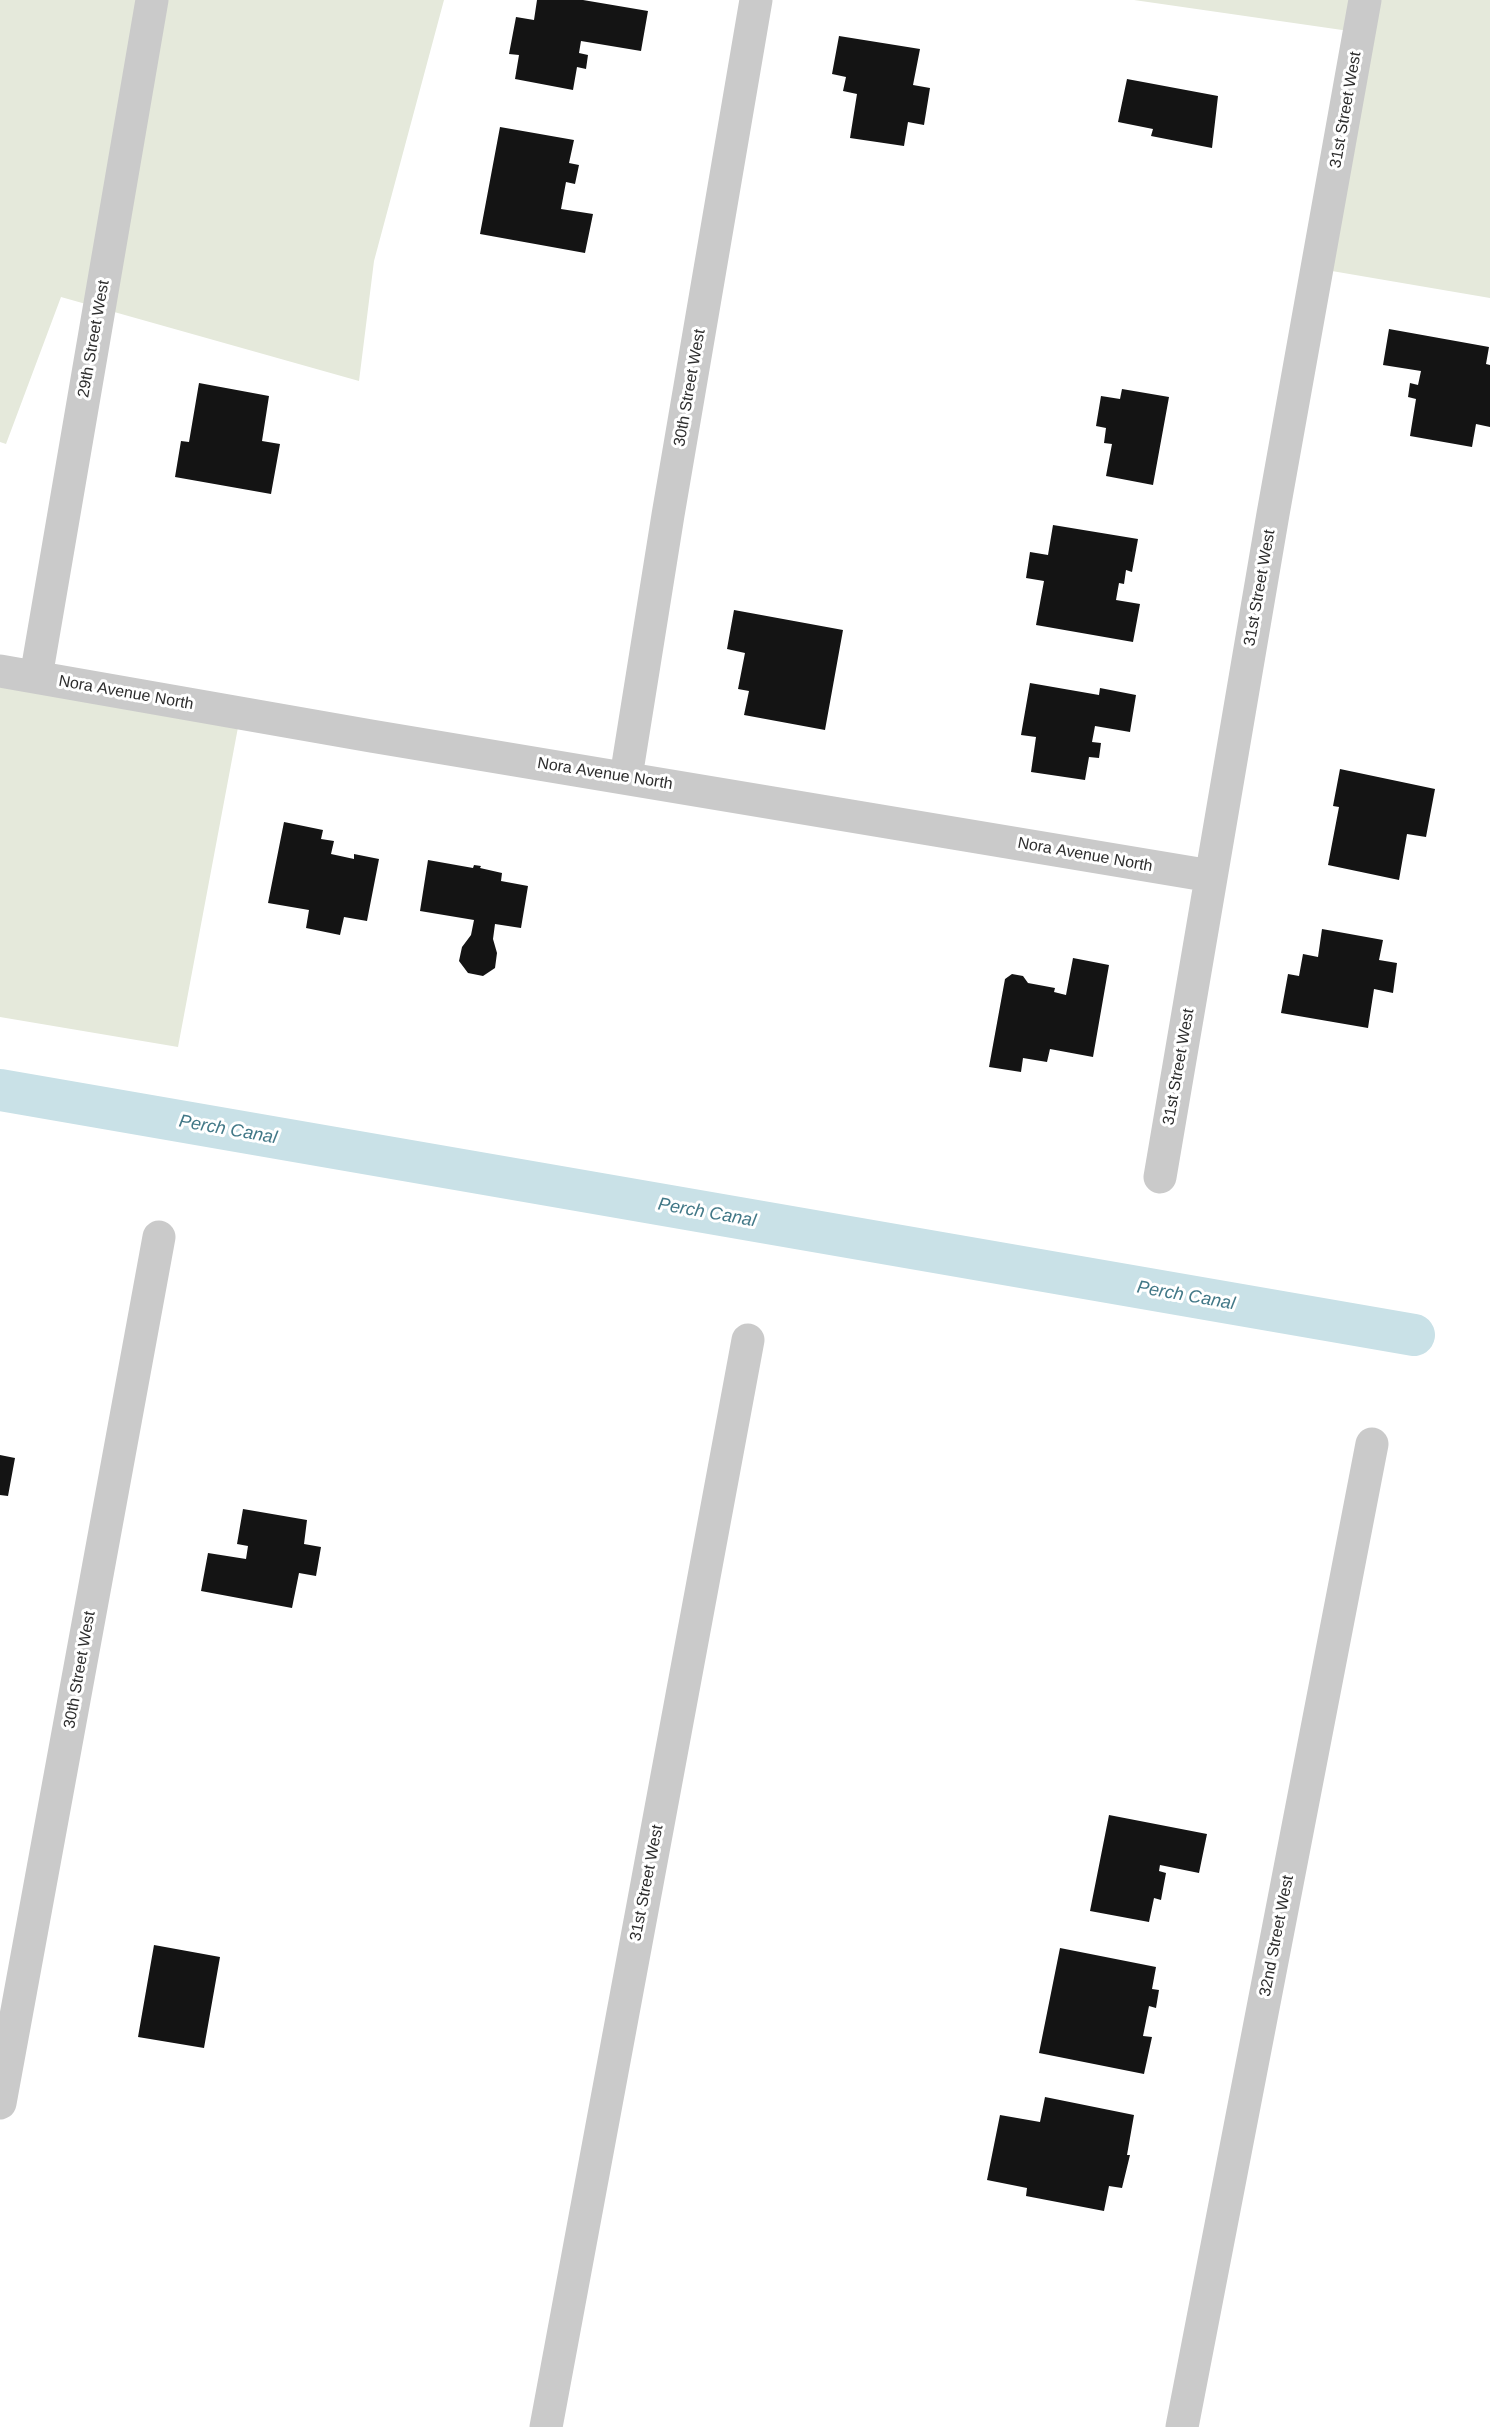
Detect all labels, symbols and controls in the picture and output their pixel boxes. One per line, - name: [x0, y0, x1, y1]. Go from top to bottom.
- street label: 31st Street West: [1326, 50, 1366, 170]
- street label: 29th Street West: [74, 279, 114, 399]
- street label: 30th Street West: [670, 328, 710, 448]
- street label: 31st Street West: [1240, 528, 1280, 648]
- street label: Nora Avenue North: [57, 672, 195, 714]
- street label: Nora Avenue North: [536, 754, 674, 794]
- street label: Nora Avenue North: [1016, 834, 1154, 876]
- street label: 31st Street West: [1159, 1007, 1199, 1127]
- water label: Perch Canal: [177, 1111, 279, 1149]
- water label: Perch Canal: [656, 1194, 758, 1232]
- water label: Perch Canal: [1135, 1277, 1237, 1315]
- street label: 30th Street West: [60, 1610, 100, 1730]
- street label: 31st Street West: [626, 1823, 668, 1943]
- street label: 32nd Street West: [1256, 1874, 1298, 1998]

